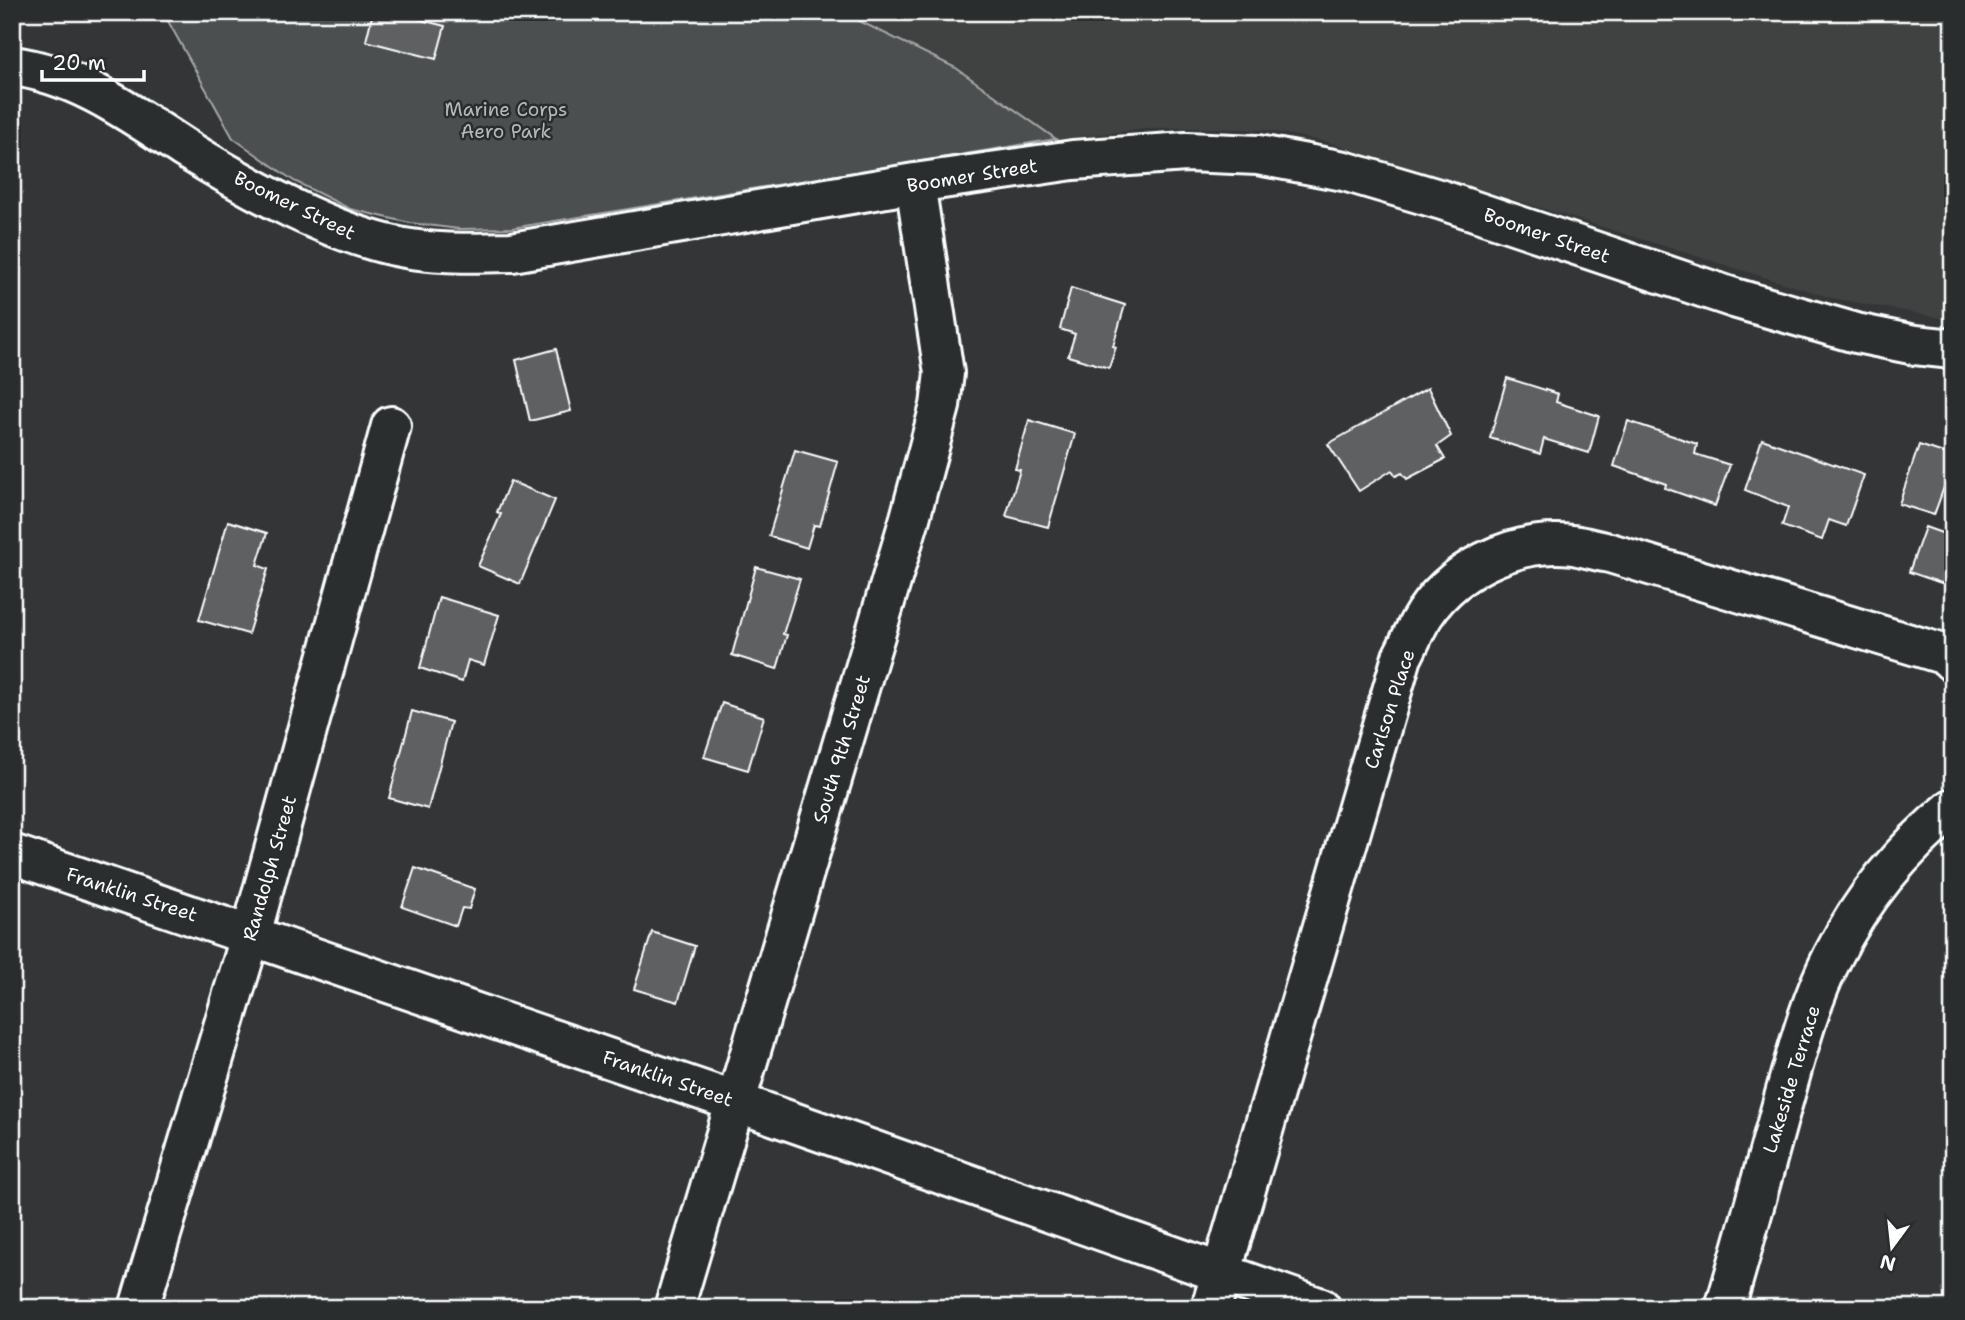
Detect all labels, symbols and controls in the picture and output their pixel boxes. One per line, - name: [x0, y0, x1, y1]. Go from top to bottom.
- scale bar: [42, 38, 144, 82]
- text: 20 m: [52, 49, 106, 77]
- park label: Marine Corps Aero Park: [445, 97, 567, 144]
- street label: Boomer Street: [905, 153, 1039, 198]
- street label: Boomer Street: [230, 165, 360, 246]
- street label: Boomer Street: [1480, 202, 1613, 269]
- street label: Carlson Place: [1358, 646, 1421, 772]
- street label: South 9th Street: [807, 672, 876, 827]
- street label: Randolph Street: [237, 793, 302, 944]
- street label: Franklin Street: [63, 862, 200, 927]
- street label: Lakeside Terrace: [1757, 1002, 1826, 1156]
- street label: Franklin Street: [599, 1044, 736, 1112]
- north arrow: [1856, 1212, 1926, 1282]
- text: N: [1877, 1249, 1898, 1277]

